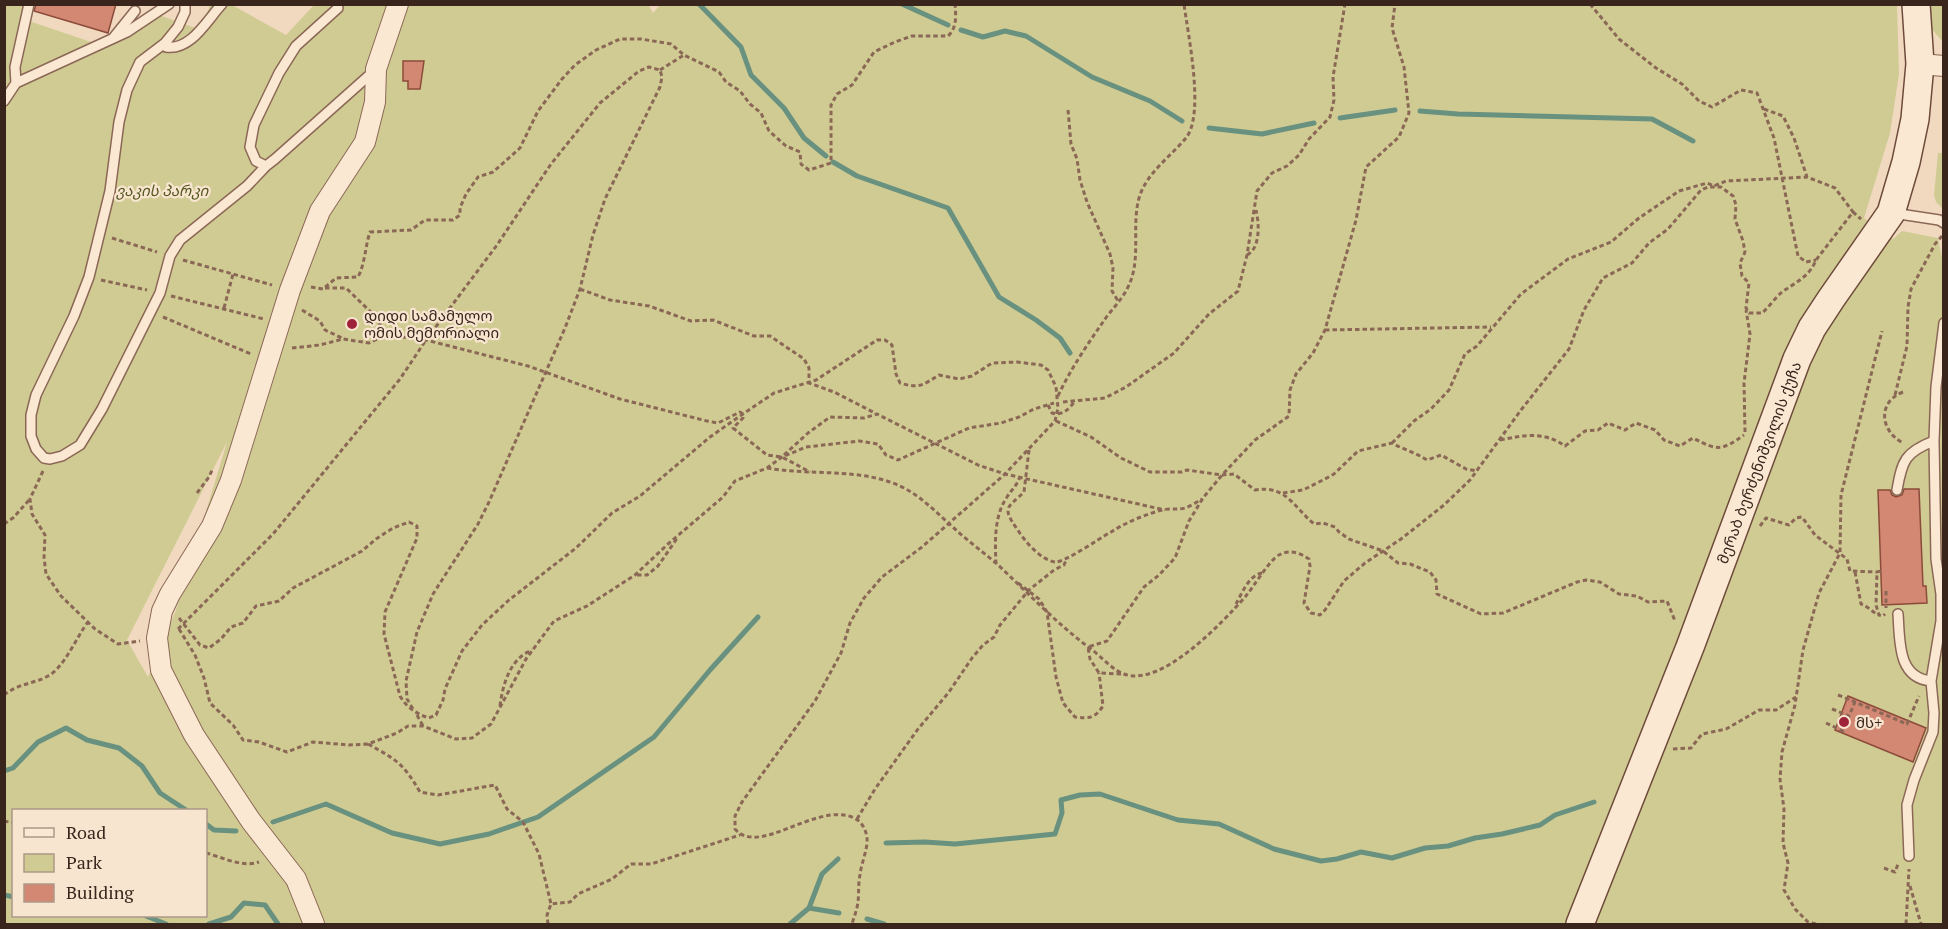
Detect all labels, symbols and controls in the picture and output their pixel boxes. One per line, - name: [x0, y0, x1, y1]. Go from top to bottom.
- park label: ვაკის პარკი: [116, 180, 210, 200]
- place label: დიდი სამამულო ომის მემორიალი: [364, 305, 499, 342]
- marker: დიდი სამამულო ომის მემორიალი: [345, 317, 359, 331]
- street label: მერაბ ბერძენიშვილის ქუჩა: [1712, 358, 1805, 566]
- place label: მს+: [1856, 712, 1882, 732]
- marker: მს+: [1837, 715, 1851, 729]
- legend: [12, 809, 207, 917]
- text: Road: [66, 820, 106, 844]
- text: Park: [66, 850, 103, 874]
- text: Building: [66, 880, 134, 904]

